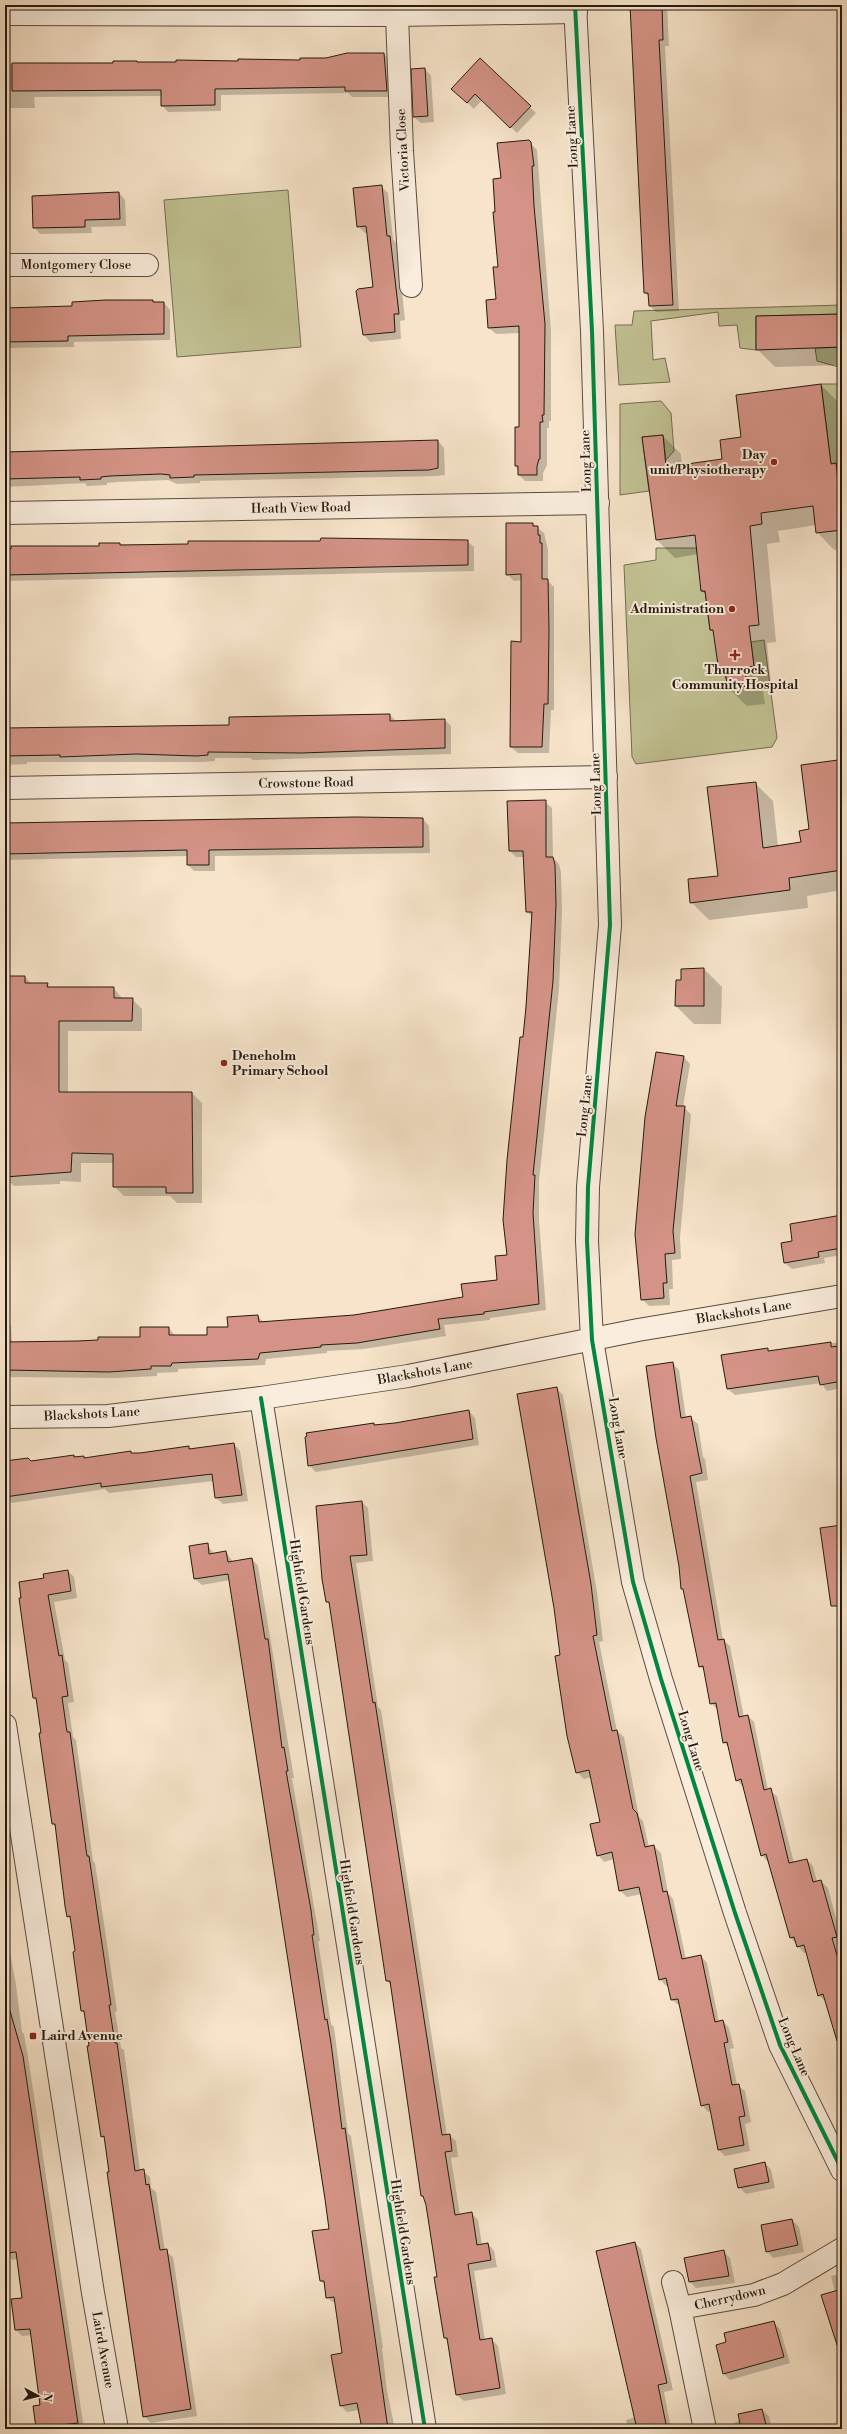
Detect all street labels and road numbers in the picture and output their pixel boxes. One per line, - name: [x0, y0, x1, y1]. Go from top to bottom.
- street label: Long Lane: [562, 105, 582, 169]
- street label: Victoria Close: [393, 108, 413, 193]
- street label: Montgomery Close: [21, 257, 132, 273]
- street label: Long Lane: [577, 429, 595, 493]
- street label: Heath View Road: [251, 499, 352, 517]
- street label: Long Lane: [587, 752, 605, 816]
- street label: Crowstone Road: [258, 774, 354, 792]
- street label: Long Lane: [574, 1074, 596, 1138]
- street label: Blackshots Lane: [694, 1296, 793, 1328]
- street label: Blackshots Lane: [375, 1356, 474, 1388]
- street label: Long Lane: [605, 1396, 631, 1461]
- street label: Blackshots Lane: [42, 1403, 141, 1425]
- street label: Highfield Gardens: [286, 1538, 318, 1646]
- street label: Long Lane: [674, 1709, 708, 1774]
- street label: Highfield Gardens: [336, 1858, 368, 1966]
- street label: Long Lane: [774, 2015, 814, 2079]
- street label: Highfield Gardens: [387, 2178, 419, 2286]
- street label: Cherrydown: [693, 2282, 767, 2314]
- street label: Laird Avenue: [88, 2310, 118, 2390]

